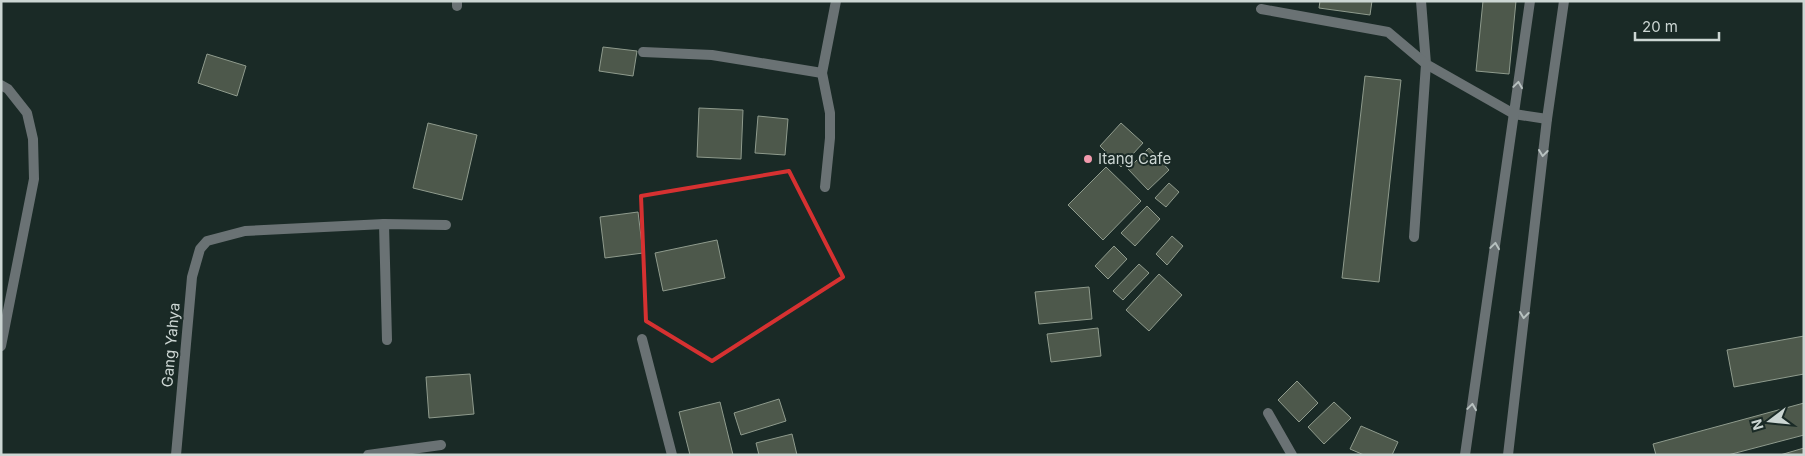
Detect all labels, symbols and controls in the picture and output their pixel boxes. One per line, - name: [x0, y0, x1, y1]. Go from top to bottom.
- scale bar: [1635, 10, 1719, 42]
- text: 20 m: [1642, 17, 1678, 36]
- one-way arrow: [1512, 80, 1523, 88]
- place label: Itang Cafe: [1098, 149, 1171, 168]
- one-way arrow: [1538, 150, 1549, 158]
- marker: Itang Cafe: [1082, 153, 1094, 165]
- one-way arrow: [1489, 241, 1500, 249]
- street label: Gang Yahya: [157, 302, 184, 388]
- one-way arrow: [1519, 311, 1530, 319]
- north arrow: [1745, 396, 1795, 446]
- one-way arrow: [1466, 402, 1477, 410]
- text: N: [1747, 417, 1767, 432]

